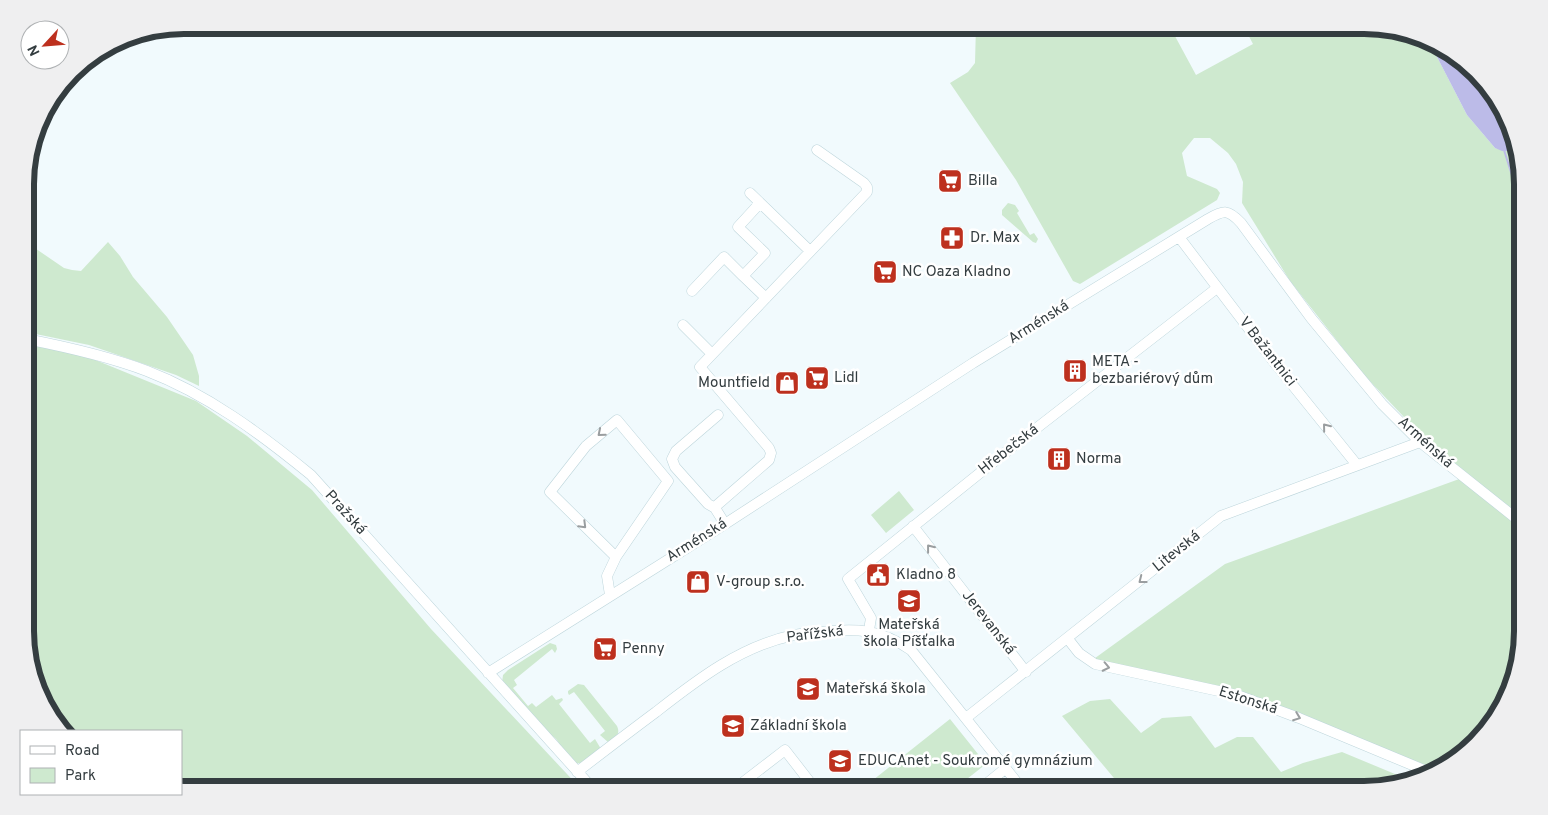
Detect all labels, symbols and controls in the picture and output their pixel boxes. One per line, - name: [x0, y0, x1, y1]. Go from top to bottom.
- north arrow: [20, 20, 70, 70]
- text: N: [25, 42, 45, 58]
- supermarket icon: Billa: [937, 168, 963, 194]
- place label: Billa: [968, 172, 997, 191]
- pharmacy icon: Dr. Max: [939, 225, 965, 251]
- place label: Dr. Max: [970, 229, 1020, 248]
- supermarket icon: NC Oaza Kladno: [872, 259, 898, 285]
- place label: NC Oaza Kladno: [902, 263, 1011, 282]
- street label: Arménská: [1005, 297, 1073, 349]
- street label: V Bažantnici: [1234, 313, 1300, 391]
- place label: META - bezbariérový dům: [1092, 353, 1213, 389]
- building icon: META - bezbariérový dům: [1062, 358, 1088, 384]
- supermarket icon: Lidl: [804, 365, 830, 391]
- place label: Lidl: [834, 369, 859, 388]
- shop icon: Mountfield: [774, 370, 800, 396]
- place label: Mountfield: [698, 374, 770, 393]
- street label: Arménská: [1393, 413, 1457, 473]
- street label: Hřebečská: [975, 421, 1043, 479]
- one-way arrow: [1324, 424, 1332, 433]
- one-way arrow: [597, 428, 606, 437]
- building icon: Norma: [1046, 446, 1072, 472]
- place label: Norma: [1076, 450, 1121, 469]
- street label: Pražská: [320, 487, 370, 539]
- street label: Arménská: [663, 515, 731, 567]
- one-way arrow: [577, 519, 586, 528]
- street label: Litevská: [1149, 527, 1205, 577]
- one-way arrow: [927, 545, 935, 554]
- public building icon: Kladno 8: [865, 562, 891, 588]
- place label: Kladno 8: [896, 566, 956, 585]
- shop icon: V-group s.r.o.: [685, 569, 711, 595]
- place label: V-group s.r.o.: [716, 573, 804, 592]
- one-way arrow: [1138, 574, 1148, 583]
- street label: Jerevanská: [957, 587, 1019, 659]
- school or university icon: Mateřská škola Píšťalka: [896, 588, 922, 614]
- place label: Mateřská škola Píšťalka: [863, 616, 955, 652]
- street label: Pařížská: [785, 622, 845, 648]
- supermarket icon: Penny: [592, 636, 618, 662]
- place label: Penny: [622, 640, 665, 659]
- one-way arrow: [1102, 661, 1111, 671]
- school or university icon: Mateřská škola: [795, 676, 821, 702]
- place label: Mateřská škola: [826, 680, 926, 699]
- street label: Estonská: [1216, 683, 1280, 719]
- one-way arrow: [1292, 711, 1300, 721]
- school or university icon: Základní škola: [720, 713, 746, 739]
- place label: Základní škola: [750, 717, 847, 736]
- legend: [20, 730, 182, 795]
- text: Road: [65, 742, 100, 761]
- school or university icon: EDUCAnet - Soukromé gymnázium: [827, 748, 853, 774]
- place label: EDUCAnet - Soukromé gymnázium: [858, 752, 1093, 771]
- text: Park: [65, 767, 96, 786]

